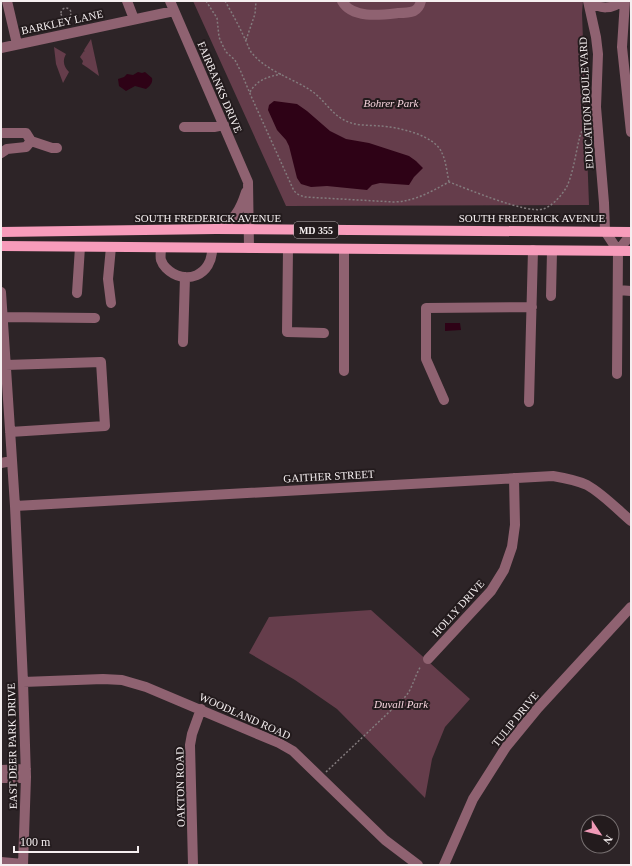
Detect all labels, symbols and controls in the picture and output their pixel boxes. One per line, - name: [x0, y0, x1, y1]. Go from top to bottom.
- street label: BARKLEY LANE: [20, 7, 104, 37]
- street label: EDUCATION BOULEVARD: [577, 37, 595, 169]
- street label: FAIRBANKS DRIVE: [195, 40, 245, 135]
- park label: Bohrer Park: [364, 97, 420, 109]
- street label: SOUTH FREDERICK AVENUE: [135, 212, 282, 224]
- street label: SOUTH FREDERICK AVENUE: [459, 212, 606, 224]
- road number: MD 355: [294, 222, 338, 238]
- street label: GAITHER STREET: [283, 468, 375, 484]
- street label: HOLLY DRIVE: [429, 577, 487, 639]
- street label: EAST DEER PARK DRIVE: [5, 683, 19, 809]
- street label: TULIP DRIVE: [489, 689, 541, 749]
- street label: WOODLAND ROAD: [197, 690, 293, 742]
- park label: Duvall Park: [373, 698, 429, 710]
- street label: OAKTON ROAD: [173, 747, 187, 827]
- north arrow: [580, 814, 620, 854]
- scale bar: [14, 828, 138, 854]
- text: N: [601, 833, 615, 846]
- text: 100 m: [20, 835, 51, 849]

